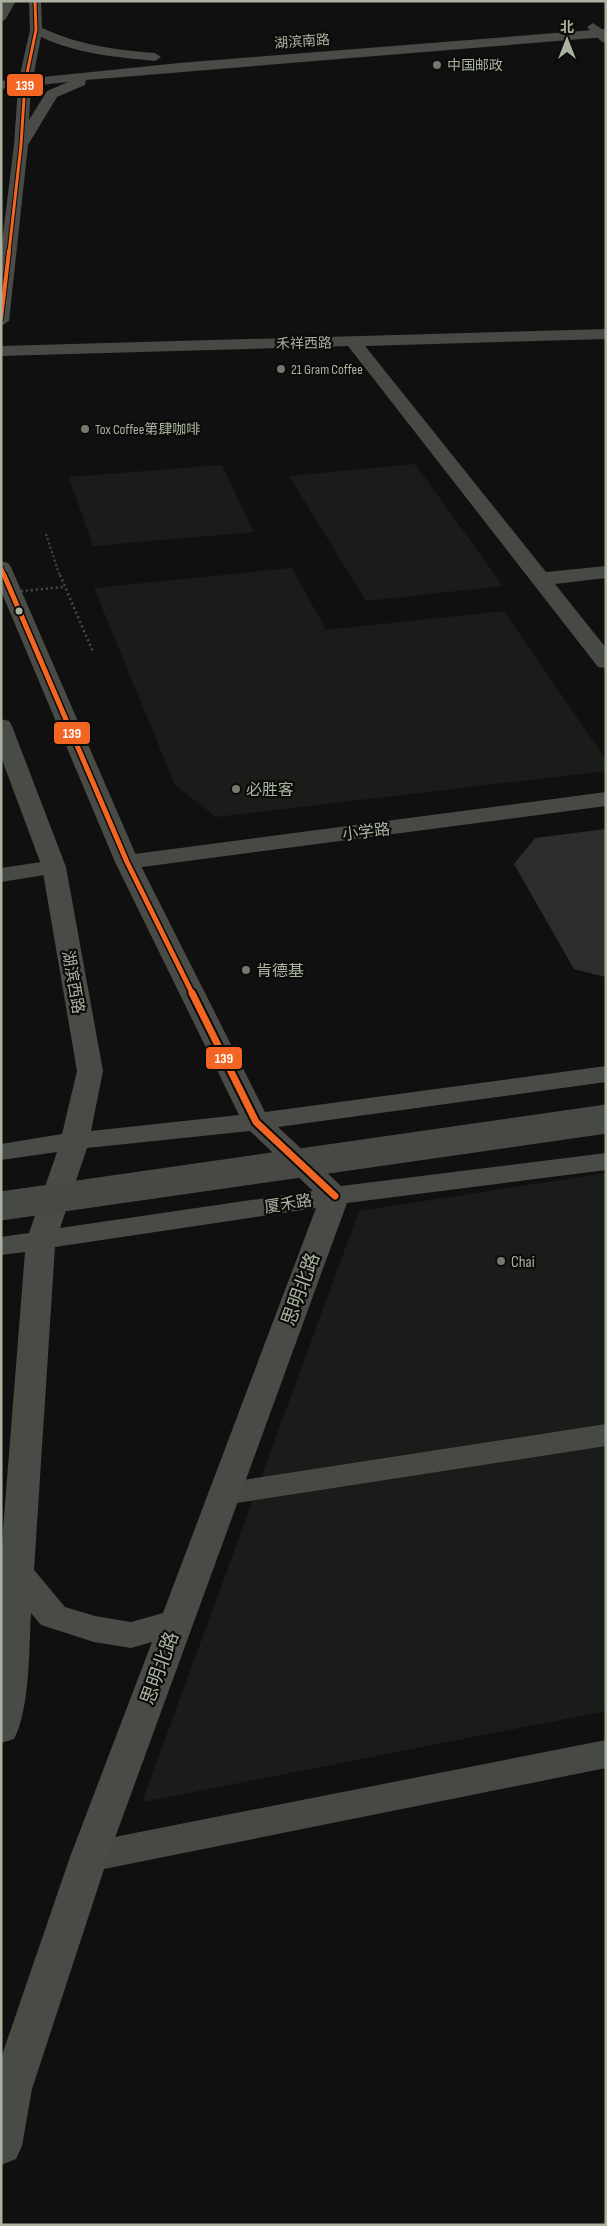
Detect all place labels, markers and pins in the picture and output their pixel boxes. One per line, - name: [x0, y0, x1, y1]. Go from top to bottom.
- place label: 中国邮政: [447, 57, 503, 74]
- marker: 中国邮政: [431, 59, 443, 71]
- place label: 21 Gram Coffee: [291, 361, 363, 378]
- marker: 21 Gram Coffee: [275, 363, 287, 375]
- place label: Tox Coffee第肆咖啡: [95, 421, 200, 438]
- marker: Tox Coffee第肆咖啡: [79, 423, 91, 435]
- unlabelled marker: [14, 606, 24, 616]
- place label: 必胜客: [246, 781, 294, 800]
- marker: 必胜客: [230, 783, 242, 795]
- place label: 肯德基: [256, 962, 304, 981]
- marker: 肯德基: [240, 964, 252, 976]
- place label: Chai: [511, 1253, 535, 1272]
- marker: Chai: [495, 1255, 507, 1267]

